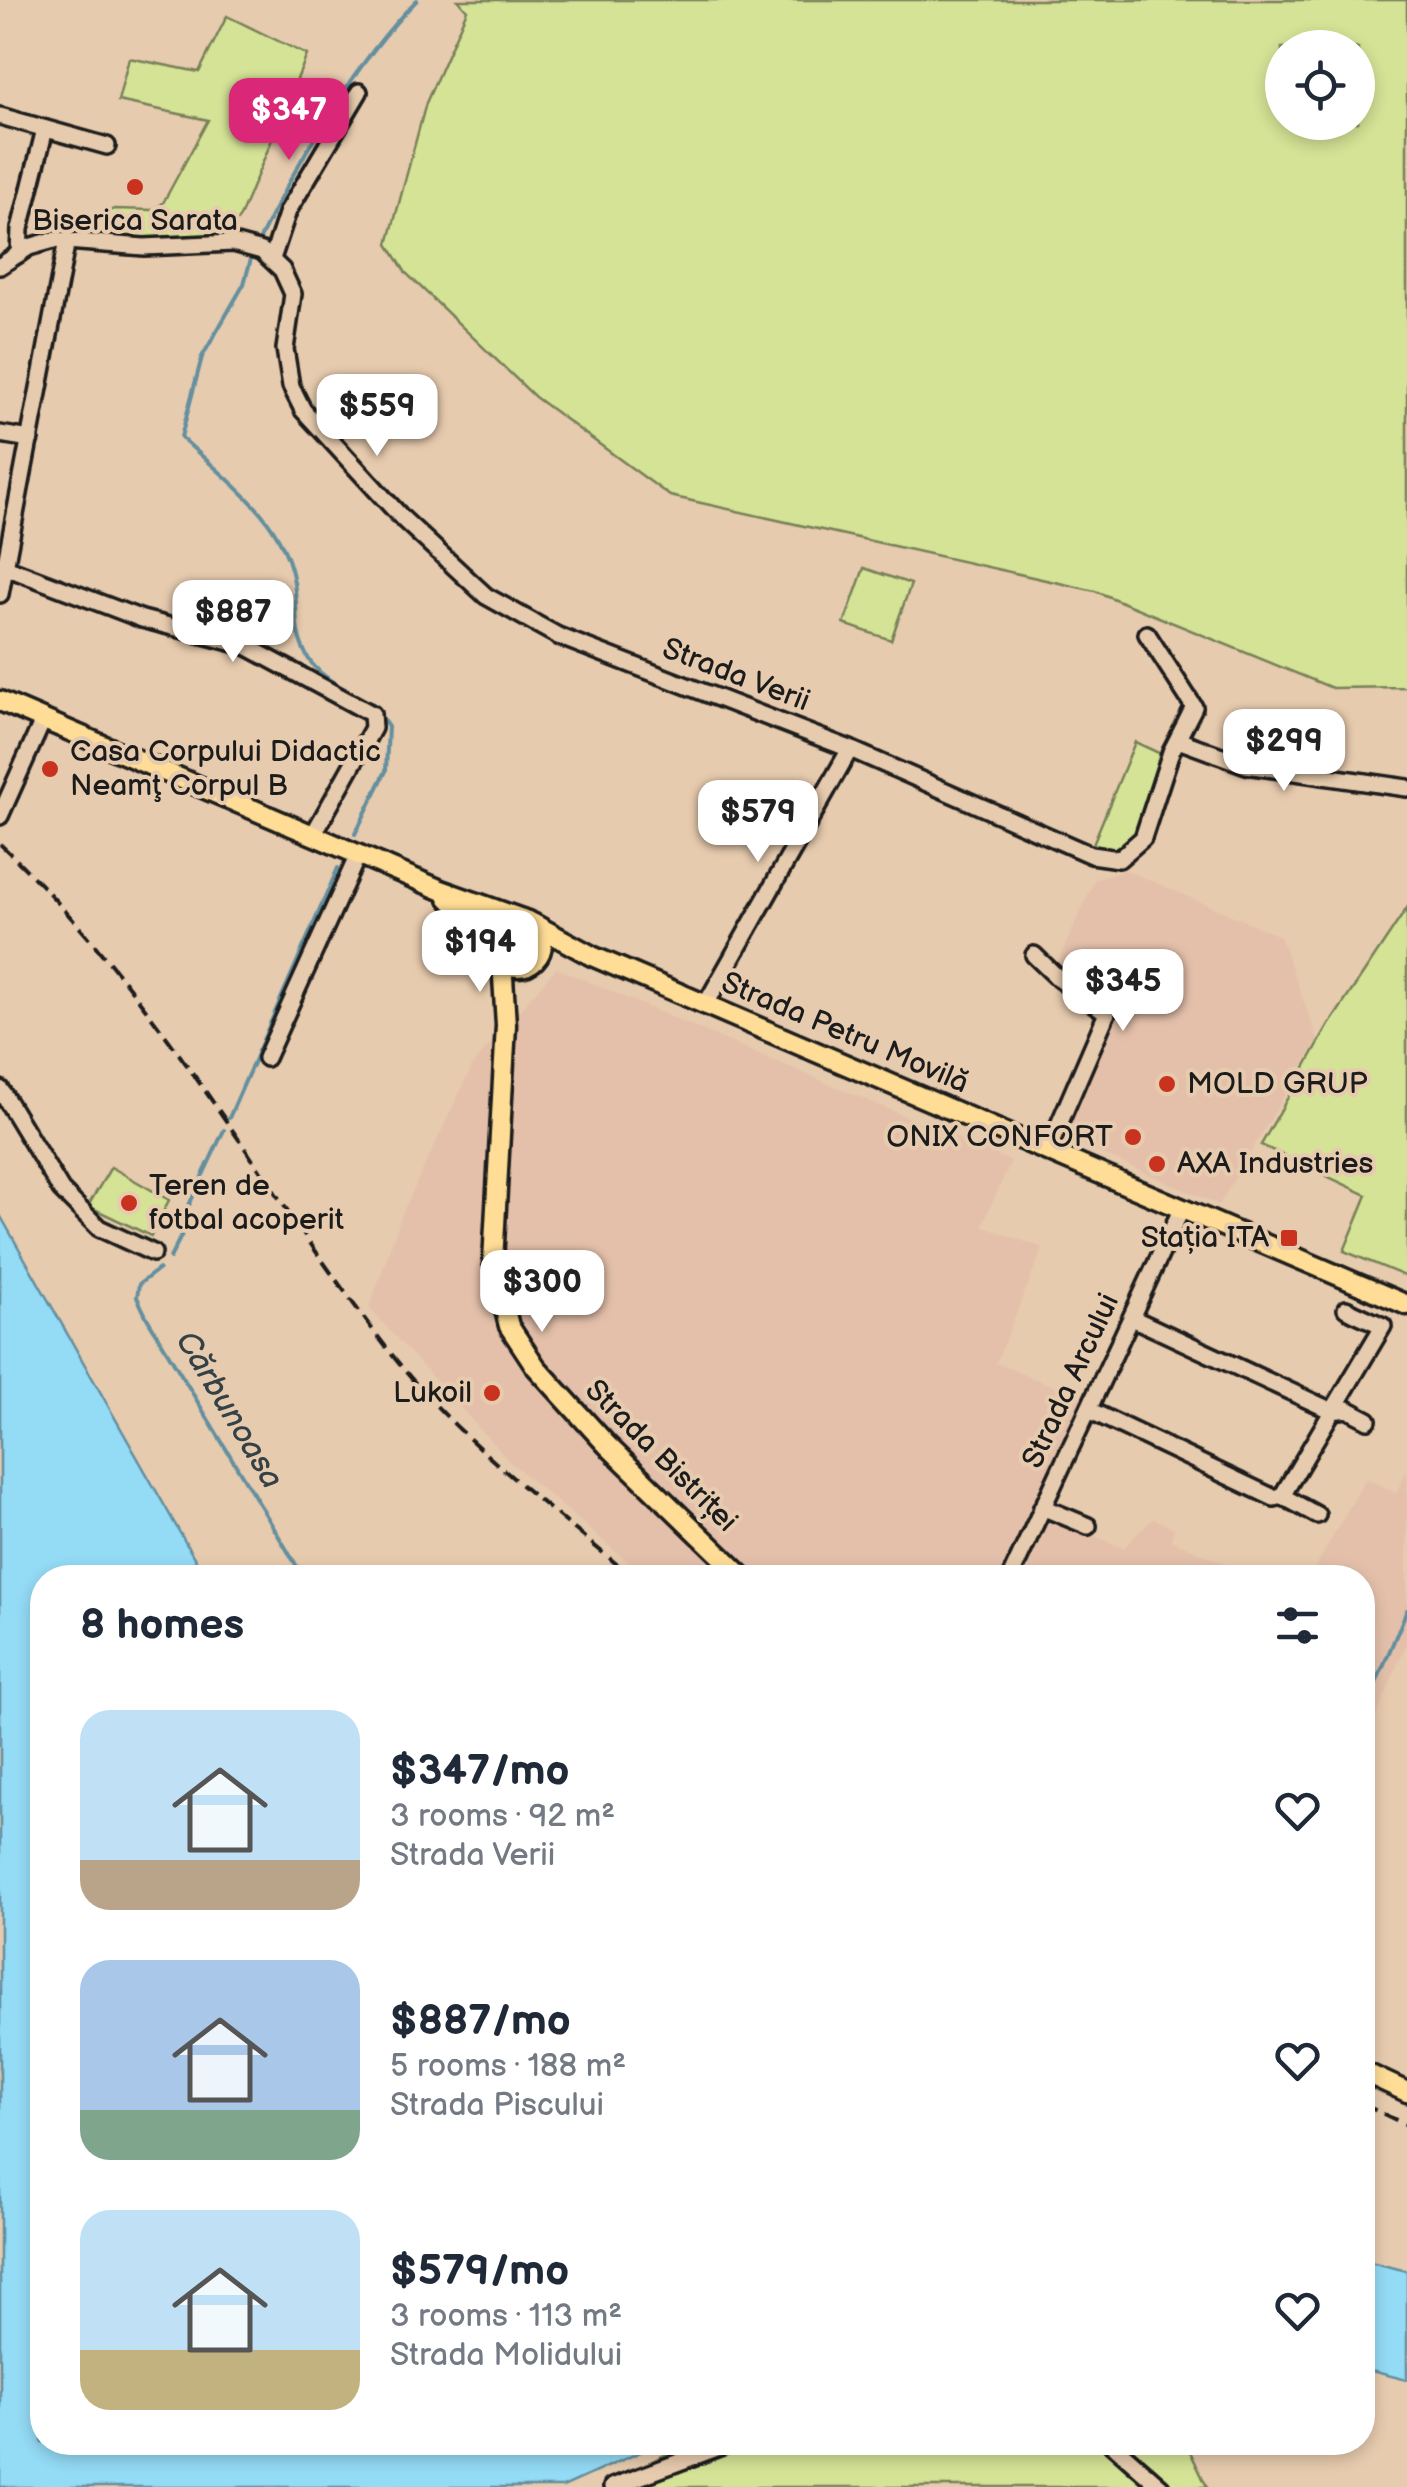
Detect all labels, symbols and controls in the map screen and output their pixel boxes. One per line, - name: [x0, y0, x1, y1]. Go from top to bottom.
- map controls: [1265, 30, 1375, 140]
- button: locate: [1265, 30, 1375, 140]
- pin: $347: [230, 78, 348, 163]
- text: $347: [251, 91, 327, 130]
- marker: Biserica Sarata: [124, 176, 146, 198]
- place label: Biserica Sarata: [32, 203, 238, 239]
- pin: $559: [318, 374, 436, 459]
- text: $559: [339, 387, 415, 426]
- pin: $887: [174, 580, 292, 665]
- text: $887: [194, 593, 272, 632]
- street label: Strada Verii: [657, 630, 815, 720]
- pin: $299: [1225, 709, 1343, 794]
- text: $299: [1245, 722, 1323, 761]
- place label: Casa Corpului Didactic Neamţ Corpul B: [70, 734, 381, 804]
- marker: Casa Corpului Didactic Neamţ Corpul B: [39, 758, 61, 780]
- pin: $579: [699, 780, 817, 865]
- text: $579: [720, 793, 796, 832]
- pin: $194: [421, 910, 539, 995]
- text: $194: [444, 923, 516, 962]
- pin: $345: [1064, 949, 1182, 1034]
- text: $345: [1084, 962, 1162, 1001]
- street label: Strada Petru Movilă: [716, 965, 974, 1101]
- place label: MOLD GRUP: [1187, 1066, 1368, 1102]
- marker: MOLD GRUP: [1156, 1073, 1178, 1095]
- place label: ONIX CONFORT: [886, 1119, 1113, 1155]
- marker: ONIX CONFORT: [1122, 1126, 1144, 1148]
- place label: AXA Industries: [1177, 1146, 1374, 1182]
- marker: AXA Industries: [1146, 1153, 1168, 1175]
- place label: Teren de fotbal acoperit: [149, 1168, 344, 1238]
- marker: Teren de fotbal acoperit: [118, 1192, 140, 1214]
- place label: Stația ITA: [1141, 1220, 1270, 1256]
- marker: Stația ITA: [1278, 1227, 1300, 1249]
- pin: $300: [483, 1250, 601, 1335]
- text: $300: [502, 1263, 582, 1302]
- street label: Strada Arcului: [1015, 1288, 1127, 1474]
- water label: Cărbunoasa: [167, 1324, 291, 1496]
- street label: Strada Bistriței: [577, 1372, 745, 1540]
- place label: Lukoil: [393, 1375, 472, 1411]
- marker: Lukoil: [481, 1382, 503, 1404]
- icon: filters: [1270, 1598, 1325, 1653]
- text: 8 homes: [80, 1600, 244, 1651]
- text: $347/mo: [390, 1746, 570, 1797]
- icon: home: [160, 1750, 280, 1870]
- icon: heart: [1270, 1783, 1325, 1838]
- text: 3 rooms · 92 m²: [390, 1797, 615, 1836]
- text: Strada Verii: [390, 1836, 555, 1875]
- text: $887/mo: [390, 1996, 571, 2047]
- icon: home: [160, 2000, 280, 2120]
- icon: heart: [1270, 2033, 1325, 2088]
- text: 5 rooms · 188 m²: [390, 2047, 626, 2086]
- text: Strada Piscului: [390, 2086, 604, 2125]
- text: $579/mo: [390, 2246, 569, 2297]
- icon: home: [160, 2250, 280, 2370]
- icon: heart: [1270, 2283, 1325, 2338]
- text: 3 rooms · 113 m²: [390, 2297, 622, 2336]
- text: Strada Molidului: [390, 2336, 622, 2375]

